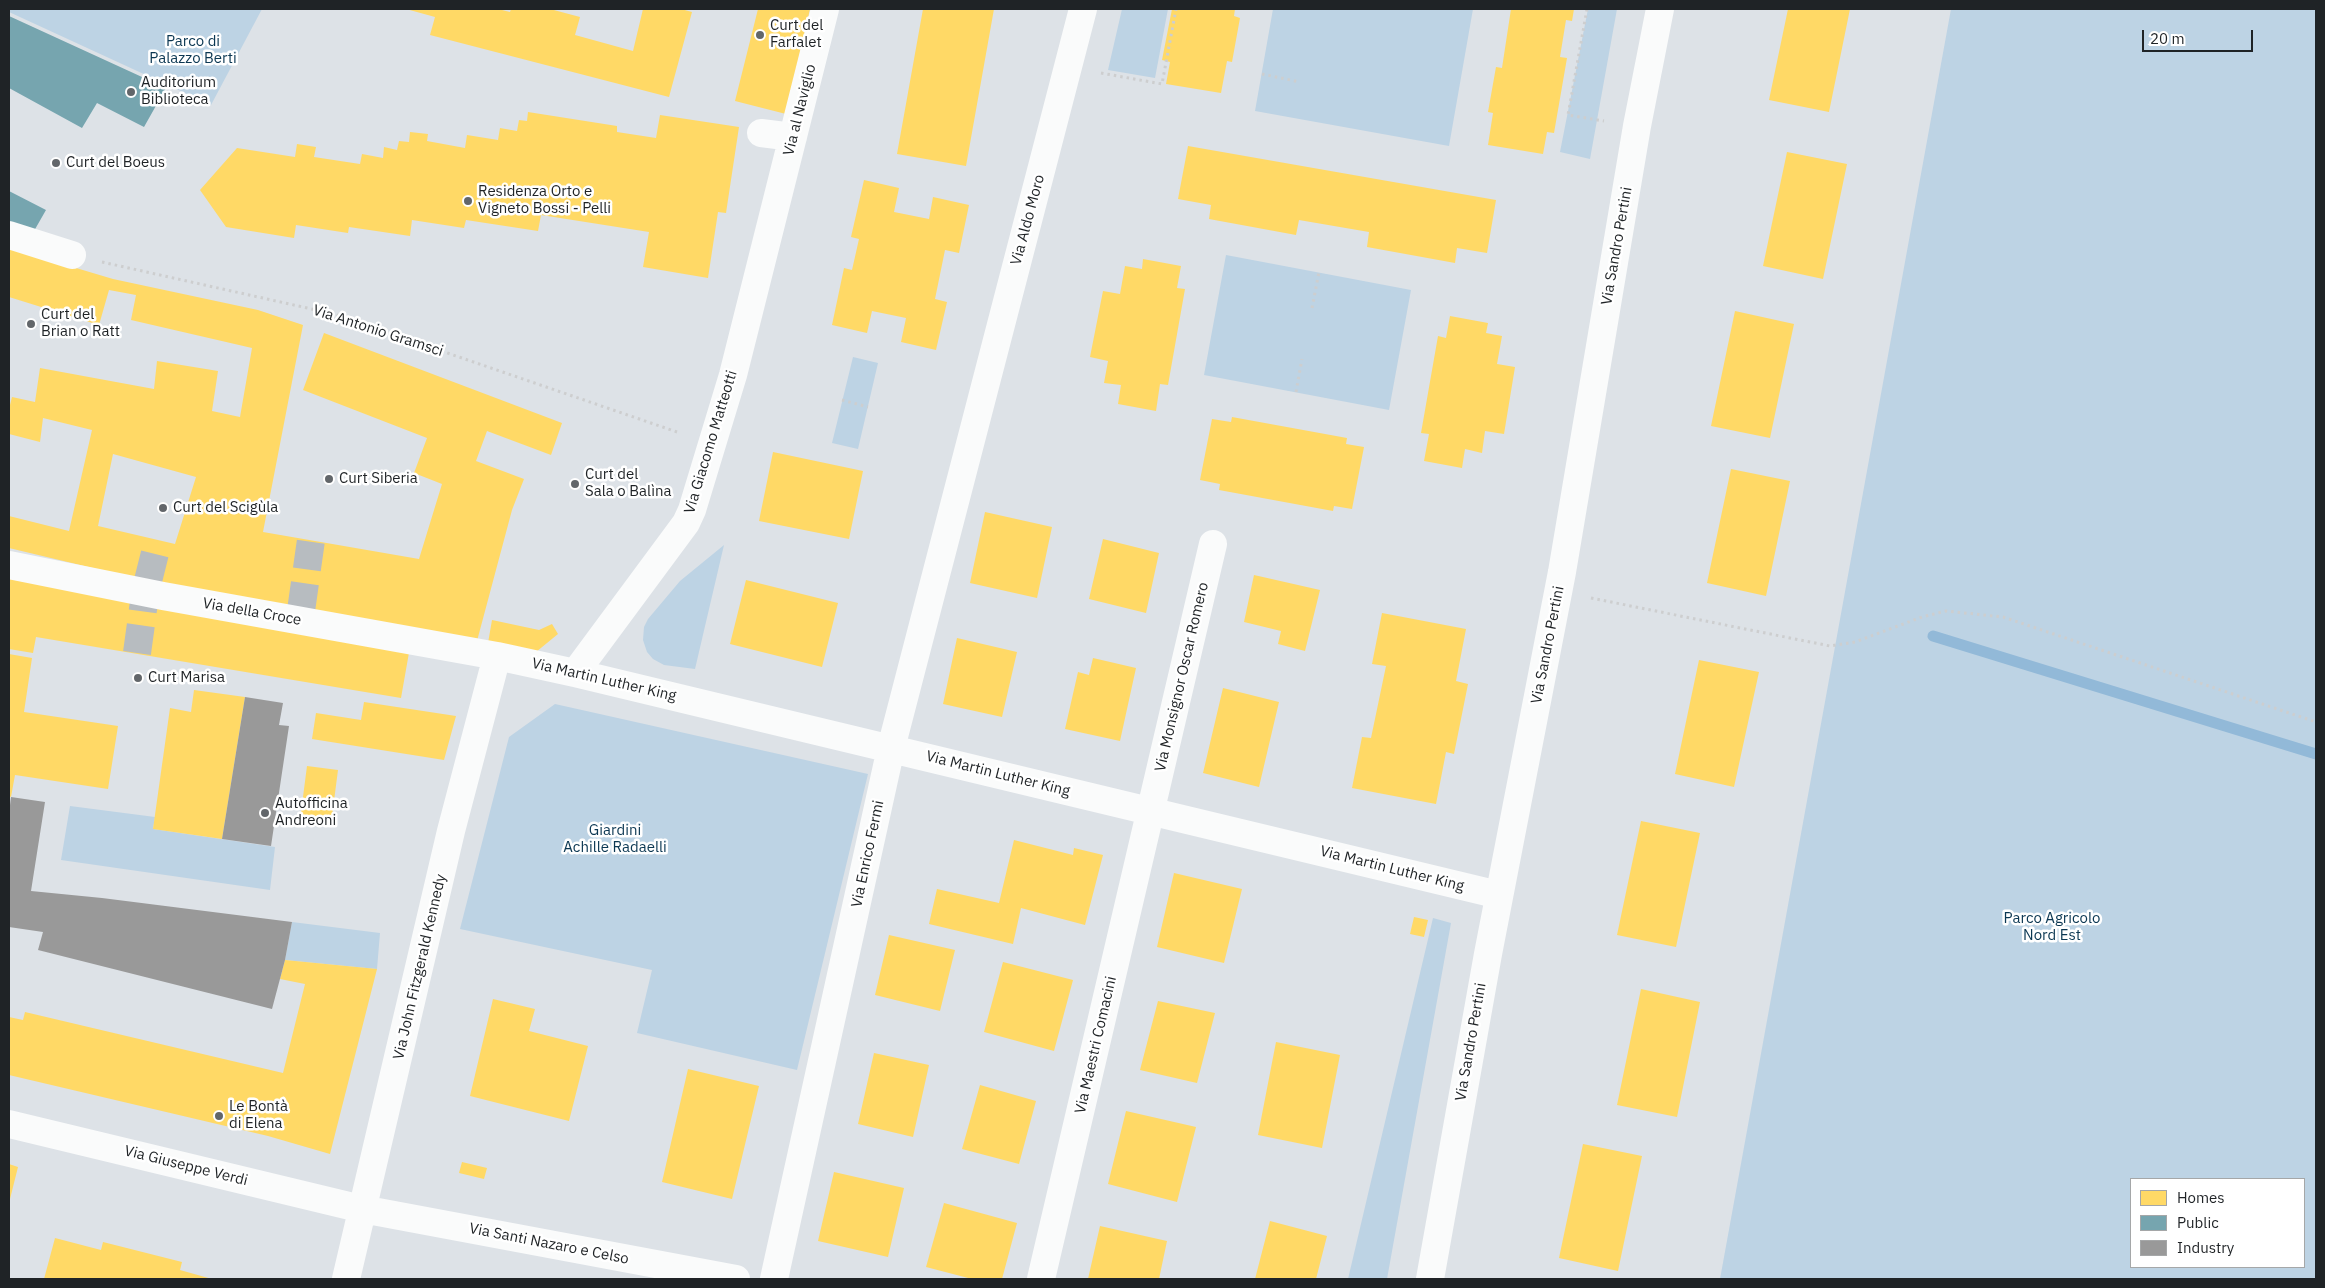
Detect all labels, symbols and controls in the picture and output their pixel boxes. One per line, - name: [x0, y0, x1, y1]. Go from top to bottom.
- place label: Curt del Farfalet: [770, 17, 823, 52]
- scale bar: [2145, 20, 2256, 52]
- marker: Curt del Farfalet: [754, 29, 766, 41]
- text: 20 m: [2150, 29, 2185, 48]
- park label: Parco di Palazzo Berti: [149, 33, 237, 68]
- street label: Via al Naviglio: [780, 62, 820, 158]
- place label: Auditorium Biblioteca: [141, 74, 216, 109]
- marker: Auditorium Biblioteca: [125, 86, 137, 98]
- place label: Curt del Boeus: [66, 154, 165, 172]
- marker: Curt del Boeus: [50, 157, 62, 169]
- street label: Via Aldo Moro: [1007, 173, 1049, 267]
- place label: Residenza Orto e Vigneto Bossi - Pelli: [478, 183, 611, 218]
- street label: Via Sandro Pertini: [1598, 186, 1636, 306]
- marker: Residenza Orto e Vigneto Bossi - Pelli: [462, 195, 474, 207]
- street label: Via Antonio Gramsci: [311, 301, 445, 361]
- place label: Curt del Brian o Ratt: [41, 306, 120, 341]
- marker: Curt del Brian o Ratt: [25, 318, 37, 330]
- street label: Via Giacomo Matteotti: [681, 368, 741, 516]
- place label: Curt del Sala o Balìna: [585, 466, 671, 501]
- place label: Curt Siberia: [339, 470, 418, 488]
- marker: Curt Siberia: [323, 473, 335, 485]
- marker: Curt del Sala o Balìna: [569, 478, 581, 490]
- place label: Curt del Scigùla: [173, 499, 278, 517]
- marker: Curt del Scigùla: [157, 502, 169, 514]
- street label: Via Monsignor Oscar Romero: [1151, 580, 1213, 774]
- street label: Via Sandro Pertini: [1528, 585, 1568, 705]
- street label: Via della Croce: [201, 594, 303, 630]
- street label: Via Martin Luther King: [530, 655, 678, 705]
- place label: Curt Marisa: [148, 669, 225, 687]
- marker: Curt Marisa: [132, 672, 144, 684]
- street label: Via Martin Luther King: [924, 747, 1072, 801]
- place label: Autofficina Andreoni: [275, 795, 348, 830]
- street label: Via Enrico Fermi: [848, 799, 888, 909]
- marker: Autofficina Andreoni: [259, 807, 271, 819]
- park label: Giardini Achille Radaelli: [563, 822, 667, 857]
- street label: Via Martin Luther King: [1318, 842, 1466, 896]
- street label: Via John Fitzgerald Kennedy: [390, 872, 450, 1062]
- park label: Parco Agricolo Nord Est: [2004, 910, 2100, 945]
- street label: Via Maestri Comacini: [1071, 975, 1121, 1115]
- street label: Via Sandro Pertini: [1452, 982, 1490, 1102]
- place label: Le Bontà di Elena: [229, 1098, 288, 1133]
- marker: Le Bontà di Elena: [213, 1110, 225, 1122]
- street label: Via Giuseppe Verdi: [122, 1142, 250, 1190]
- legend: [2130, 1178, 2305, 1268]
- text: Homes: [2177, 1188, 2225, 1207]
- text: Public: [2177, 1213, 2219, 1232]
- street label: Via Santi Nazaro e Celso: [468, 1220, 630, 1268]
- text: Industry: [2177, 1238, 2234, 1257]

